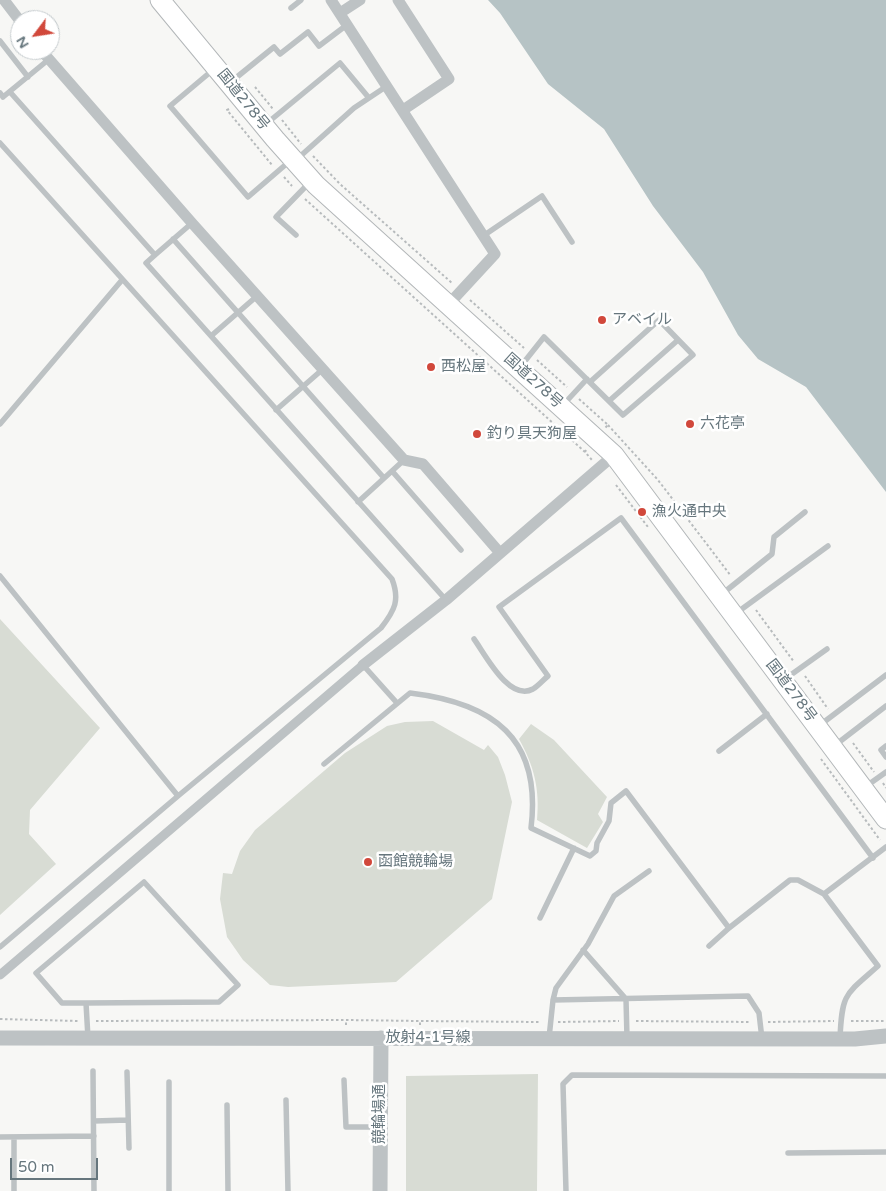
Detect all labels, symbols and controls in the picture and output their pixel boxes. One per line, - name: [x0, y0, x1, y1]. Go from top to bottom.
- north arrow: [10, 10, 60, 60]
- text: N: [12, 33, 33, 52]
- street label: 国道278号: [213, 66, 273, 134]
- place label: アベイル: [612, 311, 672, 329]
- marker: アベイル: [596, 314, 608, 326]
- street label: 国道278号: [500, 350, 566, 412]
- place label: 西松屋: [441, 358, 486, 376]
- marker: 西松屋: [425, 361, 437, 373]
- place label: 六花亭: [700, 415, 745, 433]
- marker: 六花亭: [684, 418, 696, 430]
- place label: 釣り具天狗屋: [487, 425, 577, 443]
- marker: 釣り具天狗屋: [471, 428, 483, 440]
- place label: 漁火通中央: [652, 503, 727, 521]
- marker: 漁火通中央: [636, 506, 648, 518]
- street label: 国道278号: [762, 656, 820, 726]
- place label: 函館競輪場: [378, 853, 453, 871]
- marker: 函館競輪場: [362, 856, 374, 868]
- street label: 放射4-1号線: [386, 1029, 470, 1047]
- street label: 競輪場通: [371, 1084, 389, 1144]
- scale bar: [12, 1148, 100, 1180]
- text: 50 m: [18, 1158, 55, 1176]

